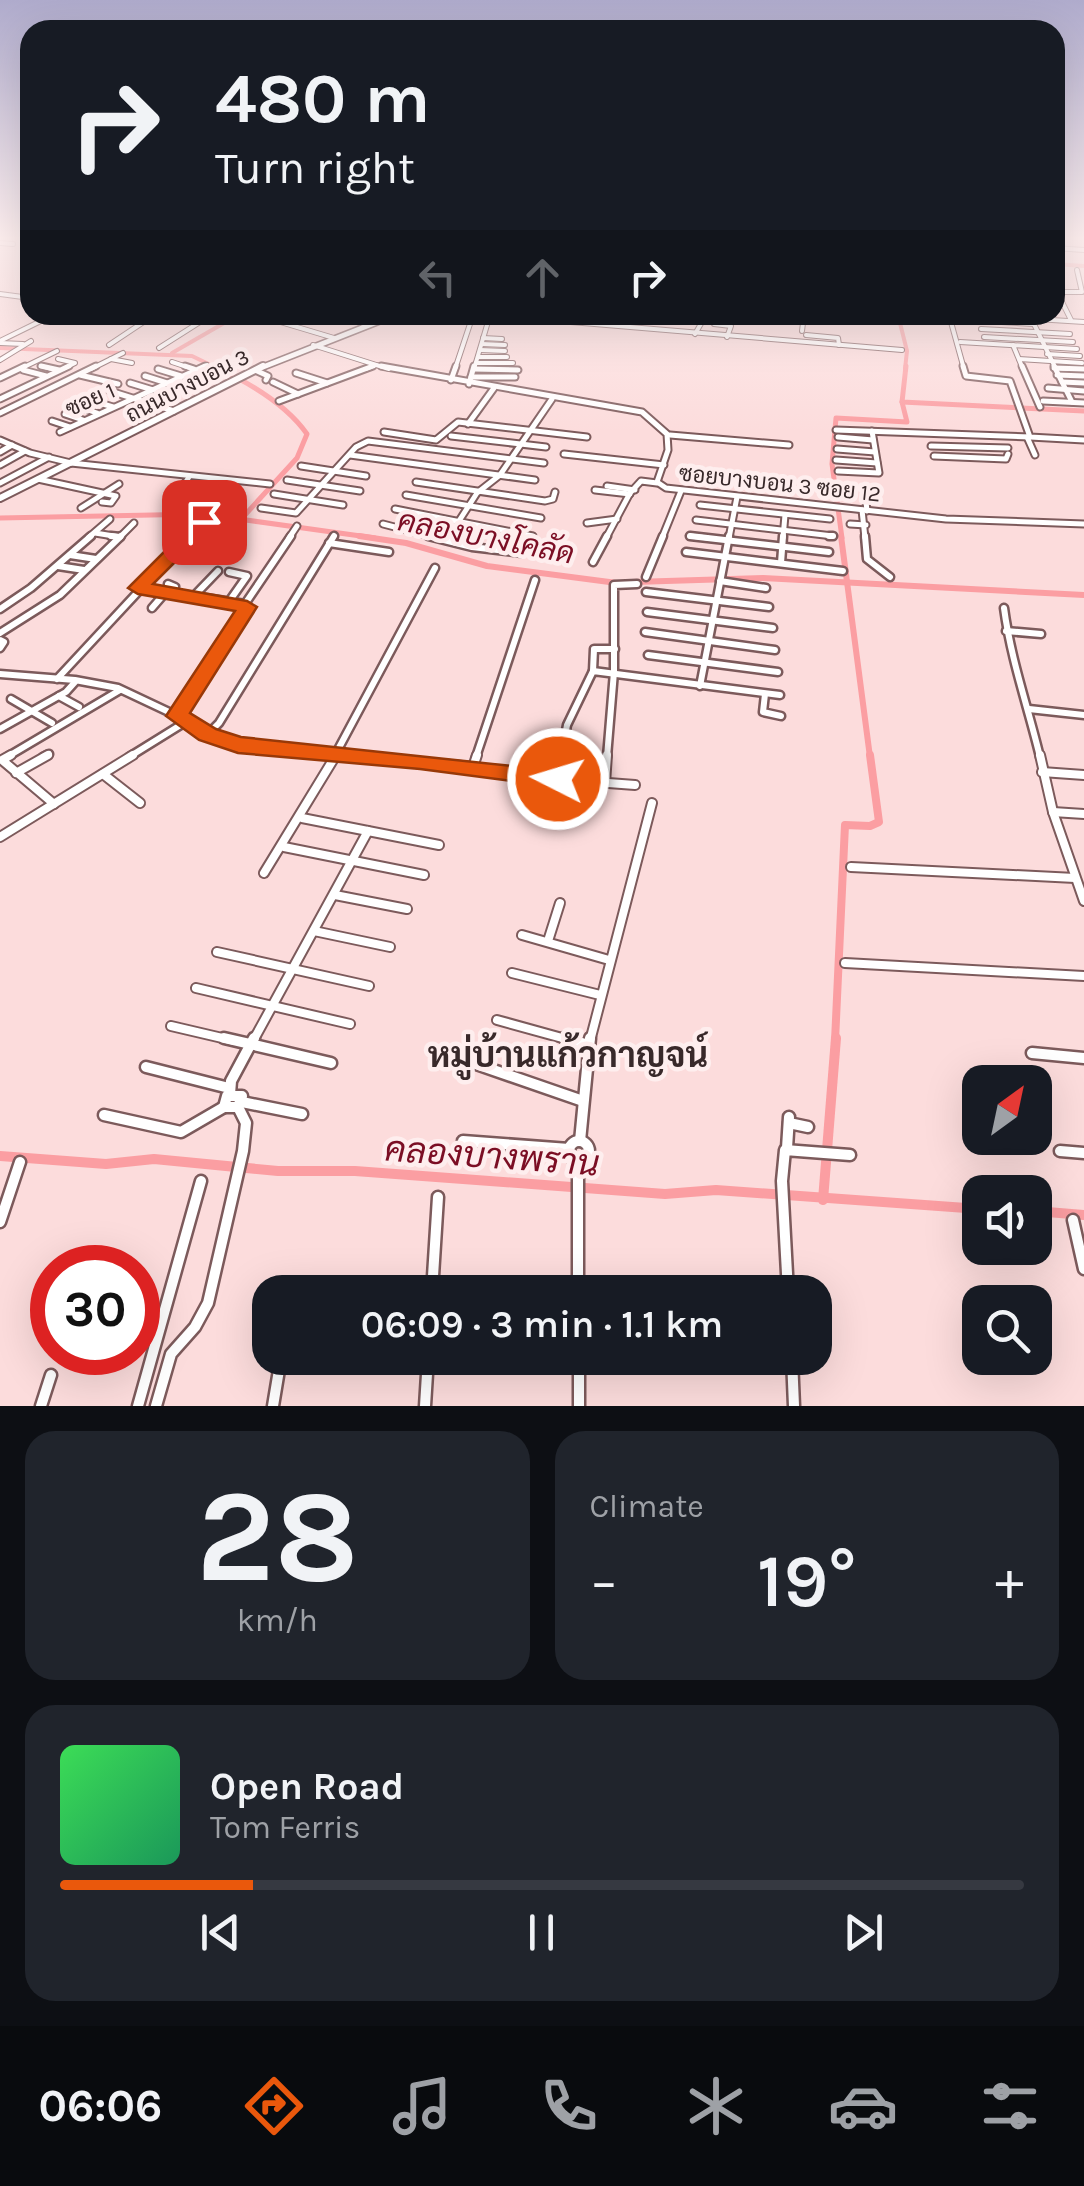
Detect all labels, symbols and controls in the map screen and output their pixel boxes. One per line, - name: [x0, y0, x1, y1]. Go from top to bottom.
- text: 480 m: [215, 58, 430, 140]
- icon: right: [50, 60, 180, 190]
- text: Turn right: [215, 142, 415, 194]
- icon: left: [410, 250, 465, 305]
- icon: ahead: [515, 250, 570, 305]
- icon: right: [620, 250, 675, 305]
- street label: ถนนบางบอน 3: [121, 344, 253, 428]
- street label: ซอย 1: [62, 378, 119, 422]
- street label: ซอยบางบอน 3 ซอย 12: [678, 460, 882, 508]
- pin: [162, 480, 247, 565]
- icon: arrive: [177, 495, 232, 550]
- water label: คลองบางโคลัด: [395, 500, 578, 572]
- position arrow: [506, 727, 610, 831]
- district label: หมู่บ้านแก้วกาญจน์: [428, 1031, 709, 1080]
- north arrow: [962, 1065, 1052, 1155]
- map controls: [962, 1065, 1052, 1375]
- water label: คลองบางพราน: [383, 1129, 600, 1184]
- button: sound: [962, 1175, 1052, 1265]
- speed limit sign: 30: [30, 1245, 160, 1375]
- button: search: [962, 1285, 1052, 1375]
- text: 06:09 · 3 min · 1.1 km: [361, 1302, 723, 1347]
- text: 28: [196, 1461, 359, 1613]
- text: Climate: [590, 1488, 704, 1525]
- text: 19°: [757, 1537, 856, 1625]
- text: −: [590, 1549, 618, 1613]
- text: +: [995, 1549, 1024, 1613]
- text: km/h: [237, 1602, 318, 1639]
- text: Open Road: [210, 1764, 404, 1809]
- text: Tom Ferris: [210, 1809, 360, 1846]
- icon: previous: [193, 1905, 248, 1960]
- icon: pause: [514, 1905, 569, 1960]
- icon: next: [836, 1905, 891, 1960]
- icon: directions: [239, 2071, 309, 2141]
- icon: music: [387, 2071, 457, 2141]
- icon: phone: [534, 2071, 604, 2141]
- icon: climate: [681, 2071, 751, 2141]
- icon: car: [828, 2071, 898, 2141]
- icon: filters: [975, 2071, 1045, 2141]
- text: 06:06: [39, 2080, 162, 2132]

